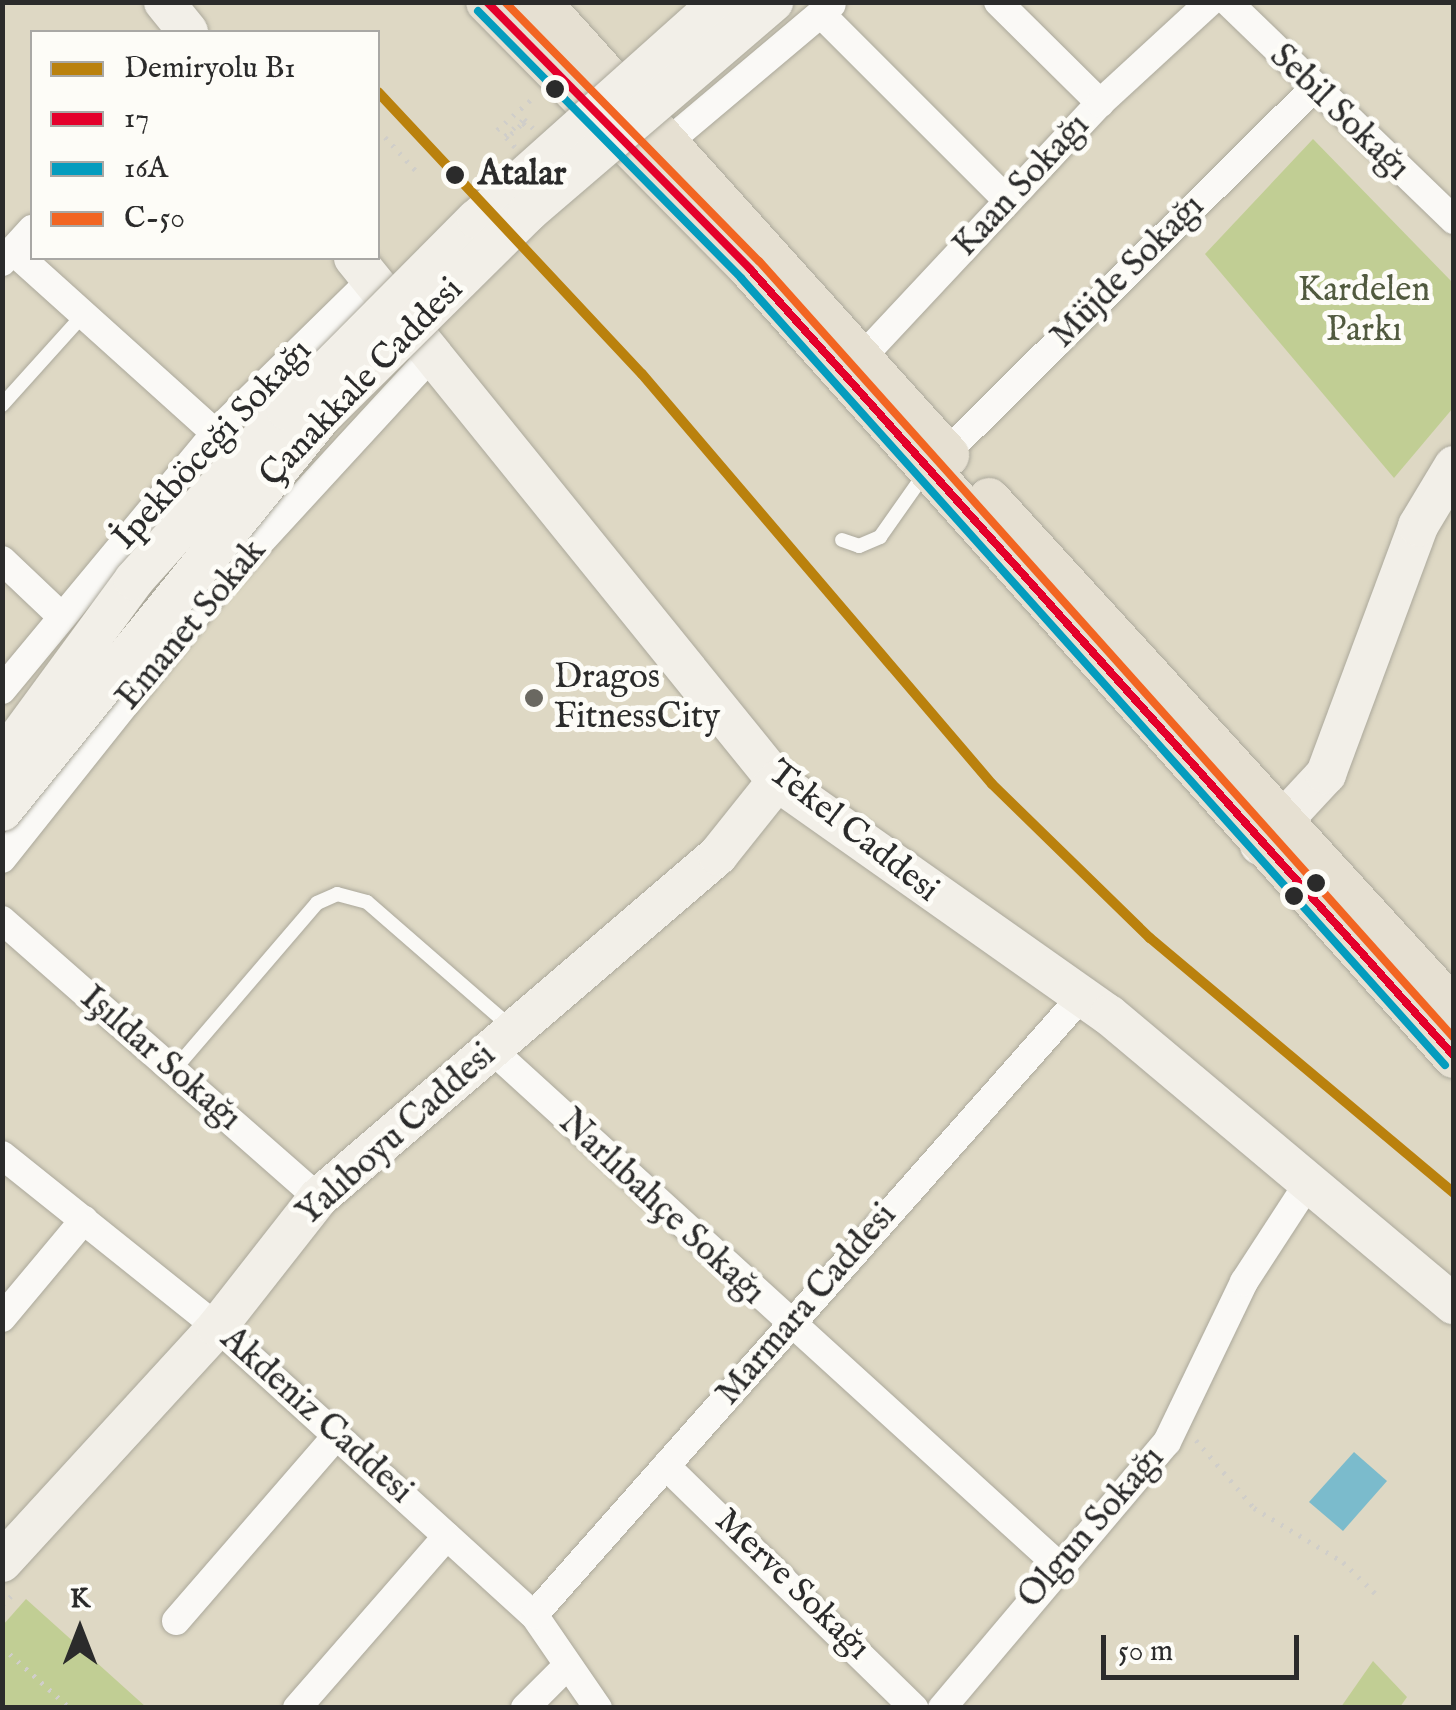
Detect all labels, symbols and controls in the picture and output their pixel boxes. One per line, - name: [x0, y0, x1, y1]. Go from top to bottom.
- legend: [30, 30, 380, 260]
- street label: Sebil Sokağı: [1260, 36, 1418, 190]
- text: Demiryolu B1: [124, 50, 296, 88]
- unlabelled marker: [545, 79, 565, 99]
- text: 17: [124, 100, 149, 138]
- street label: Kaan Sokağı: [945, 106, 1099, 266]
- text: 16A: [124, 150, 168, 188]
- place label: Atalar: [478, 154, 566, 196]
- marker: Atalar: [442, 162, 468, 188]
- street label: Müjde Sokağı: [1042, 186, 1214, 358]
- text: C-50: [124, 200, 185, 238]
- street label: Çanakkale Caddesi: [251, 270, 473, 496]
- park label: Kardelen Parkı: [1298, 270, 1430, 352]
- street label: İpekböceği Sokağı: [105, 331, 321, 559]
- street label: Emanet Sokak: [108, 531, 276, 719]
- place label: Dragos FitnessCity: [554, 657, 720, 739]
- marker: Dragos FitnessCity: [523, 687, 545, 709]
- street label: Tekel Caddesi: [759, 752, 947, 912]
- unlabelled marker: [1306, 873, 1326, 893]
- unlabelled marker: [1284, 886, 1304, 906]
- street label: Işıldar Sokağı: [71, 978, 249, 1140]
- street label: Yalıboyu Caddesi: [289, 1035, 505, 1235]
- street label: Narlıbahçe Sokağı: [549, 1102, 773, 1314]
- street label: Marmara Caddesi: [708, 1195, 906, 1415]
- street label: Akdeniz Caddesi: [211, 1319, 421, 1513]
- street label: Olgun Sokağı: [1010, 1438, 1174, 1618]
- street label: Merve Sokağı: [706, 1501, 878, 1669]
- north arrow: [30, 1580, 130, 1680]
- text: K: [70, 1582, 90, 1617]
- scale bar: [1106, 1615, 1304, 1677]
- text: 50 m: [1118, 1633, 1173, 1671]

